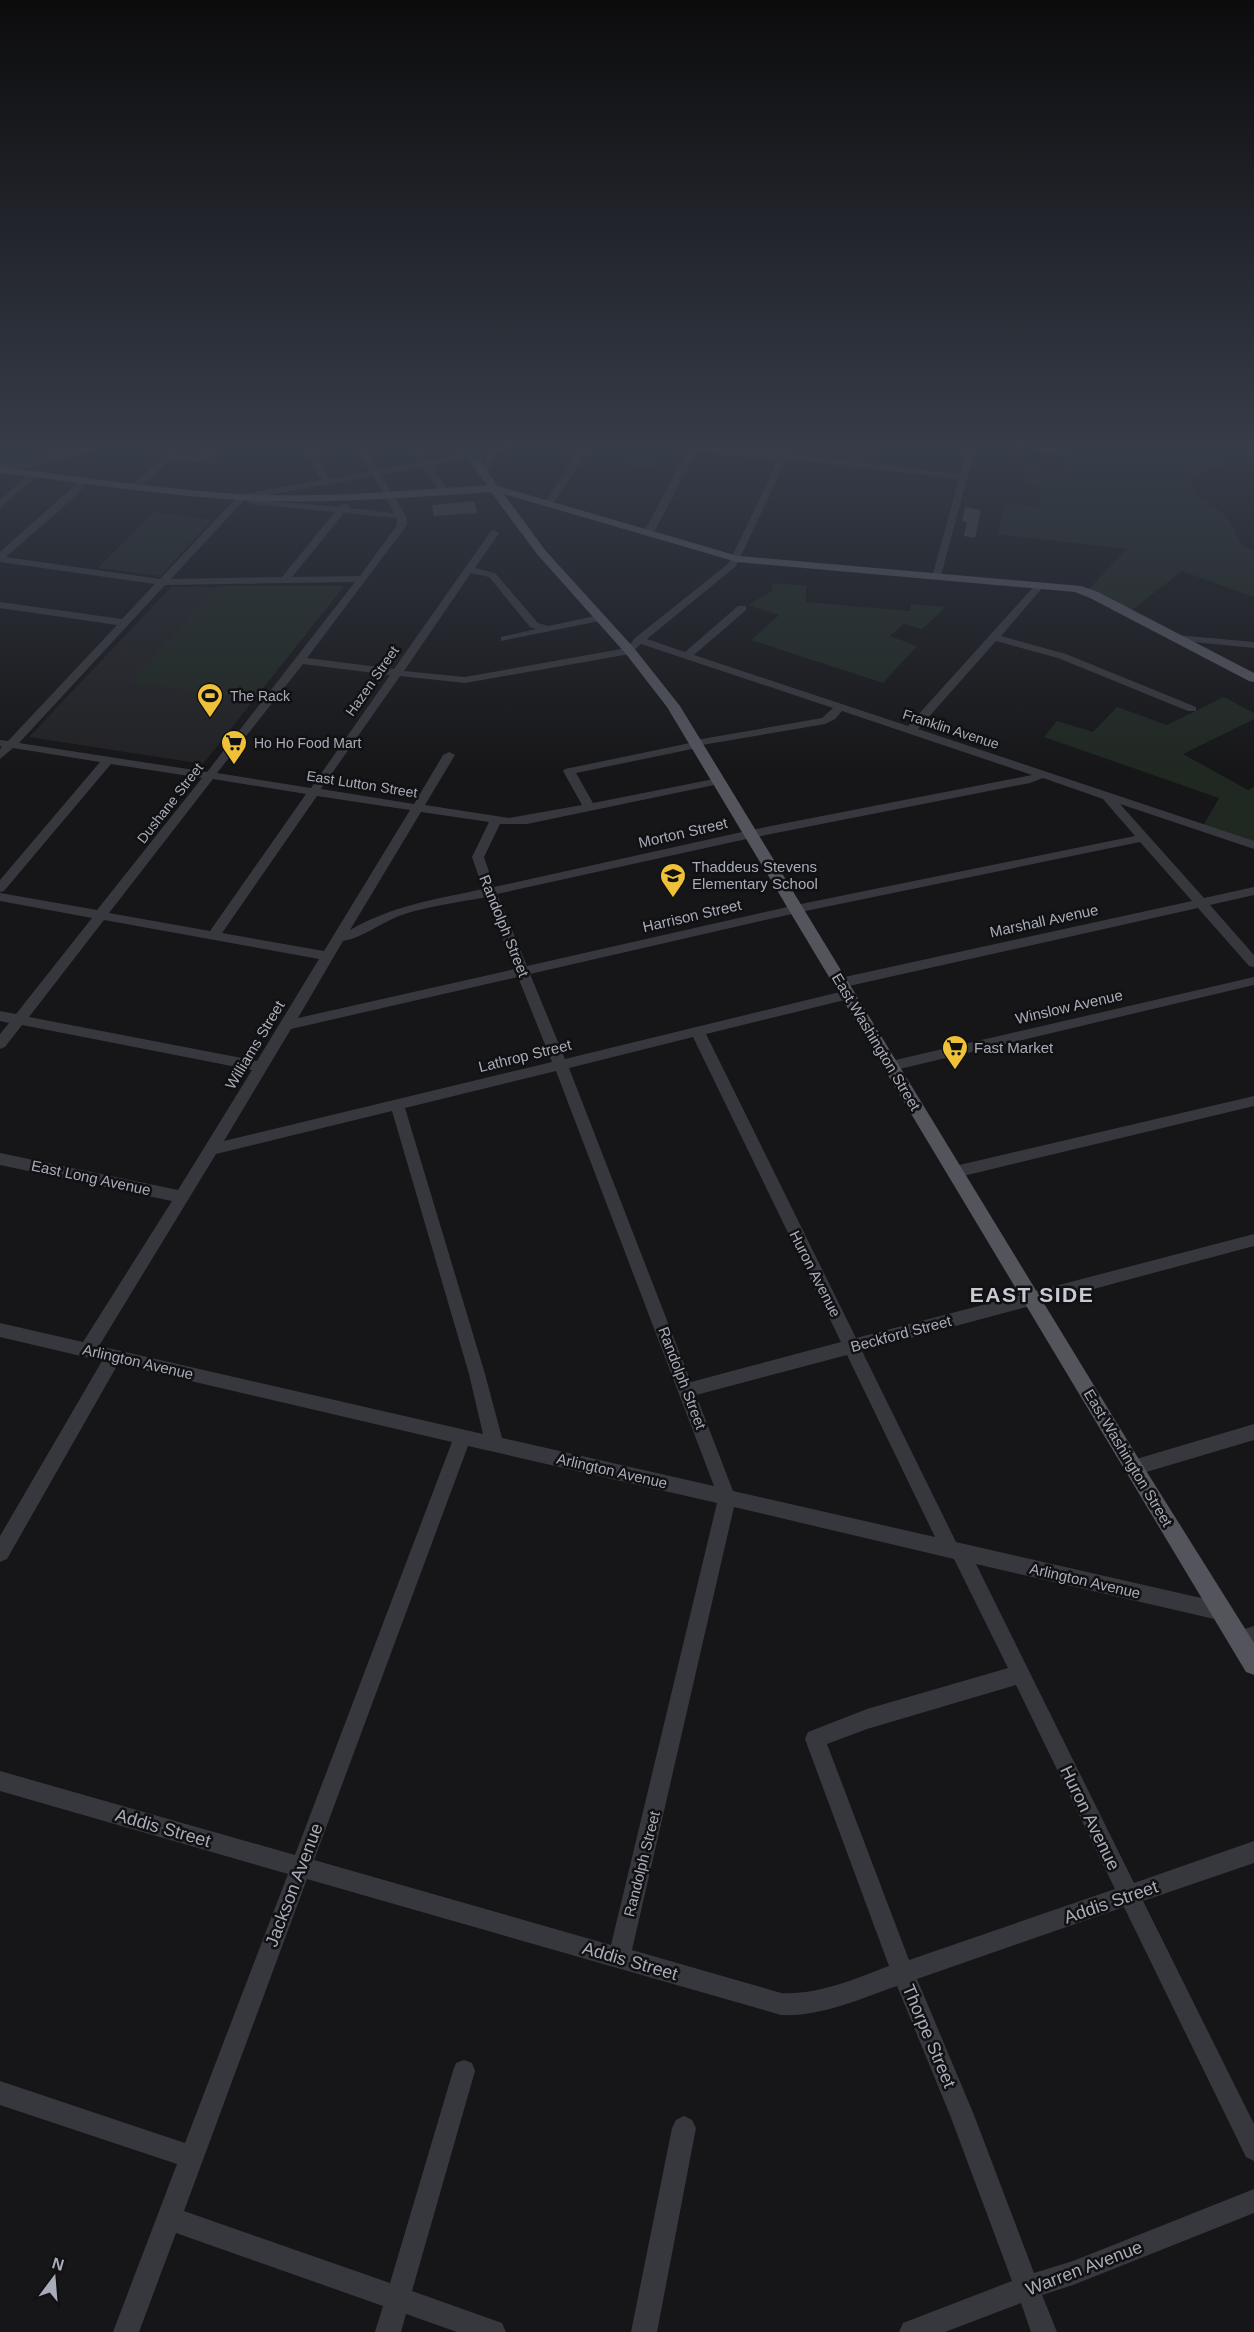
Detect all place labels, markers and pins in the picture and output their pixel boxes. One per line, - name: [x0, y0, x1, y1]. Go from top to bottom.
- sports icon: The Rack: [195, 681, 225, 719]
- place label: The Rack: [230, 688, 291, 704]
- supermarket icon: Ho Ho Food Mart: [219, 728, 249, 766]
- place label: Ho Ho Food Mart: [254, 735, 361, 751]
- place label: Thaddeus Stevens Elementary School: [692, 858, 818, 892]
- school or university icon: Thaddeus Stevens Elementary School: [658, 861, 688, 899]
- supermarket icon: Fast Market: [940, 1033, 970, 1071]
- place label: Fast Market: [974, 1039, 1054, 1056]

